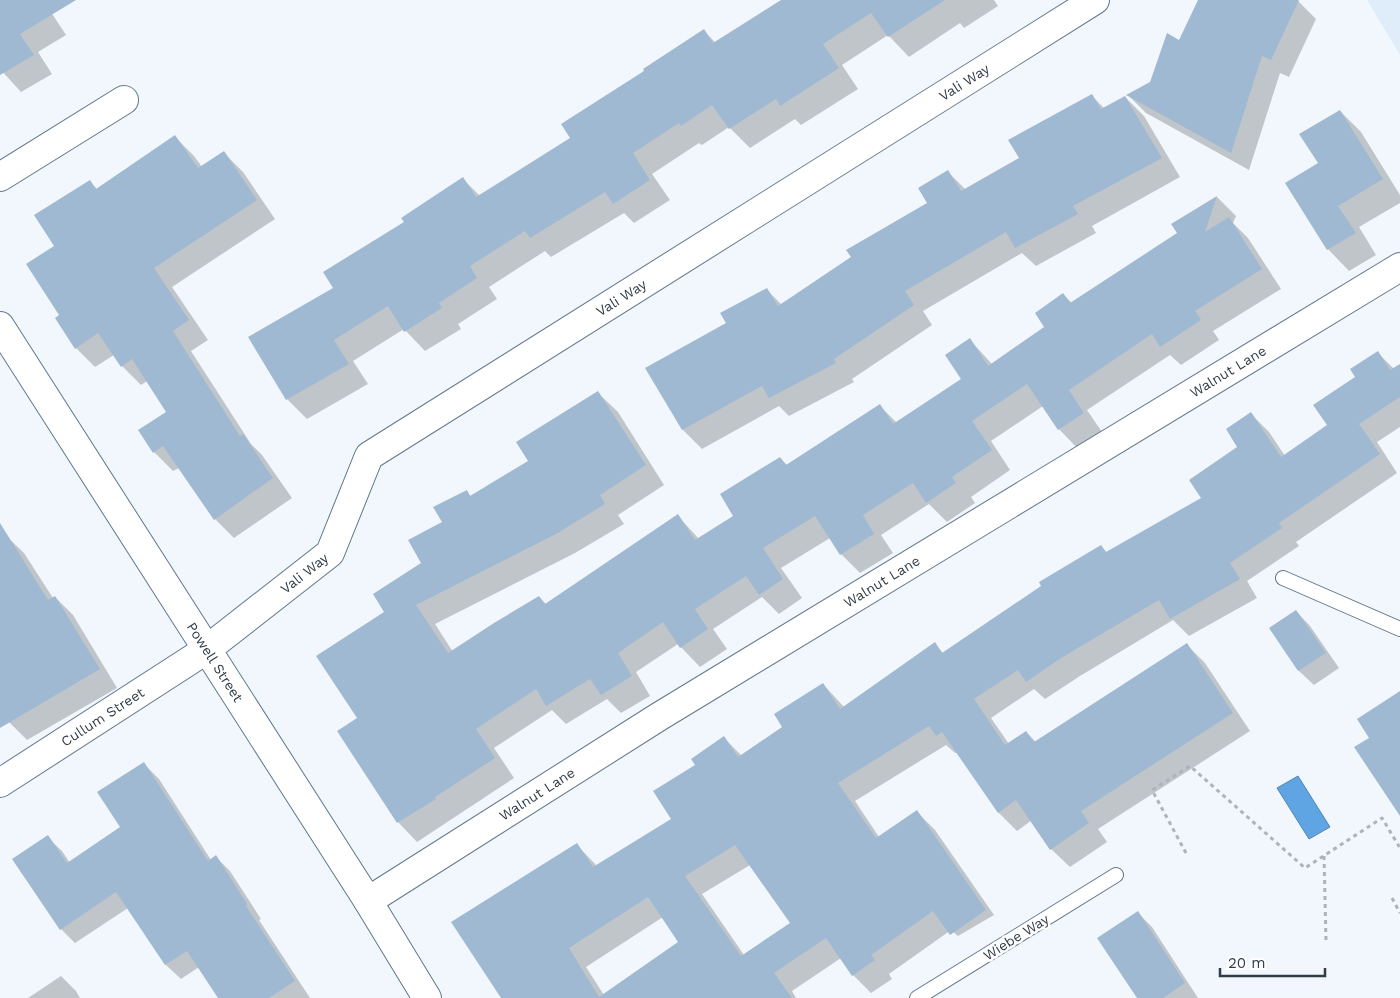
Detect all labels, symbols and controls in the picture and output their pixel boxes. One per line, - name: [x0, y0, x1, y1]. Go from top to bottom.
- street label: Vali Way: [936, 60, 993, 104]
- street label: Vali Way: [593, 275, 650, 319]
- street label: Walnut Lane: [1187, 342, 1269, 401]
- street label: Vali Way: [277, 549, 332, 597]
- street label: Walnut Lane: [841, 552, 923, 611]
- street label: Powell Street: [184, 619, 246, 705]
- street label: Cullum Street: [58, 684, 147, 750]
- street label: Walnut Lane: [496, 764, 578, 824]
- street label: Wiebe Way: [980, 910, 1052, 963]
- scale bar: [1220, 946, 1325, 978]
- text: 20 m: [1228, 954, 1266, 972]

